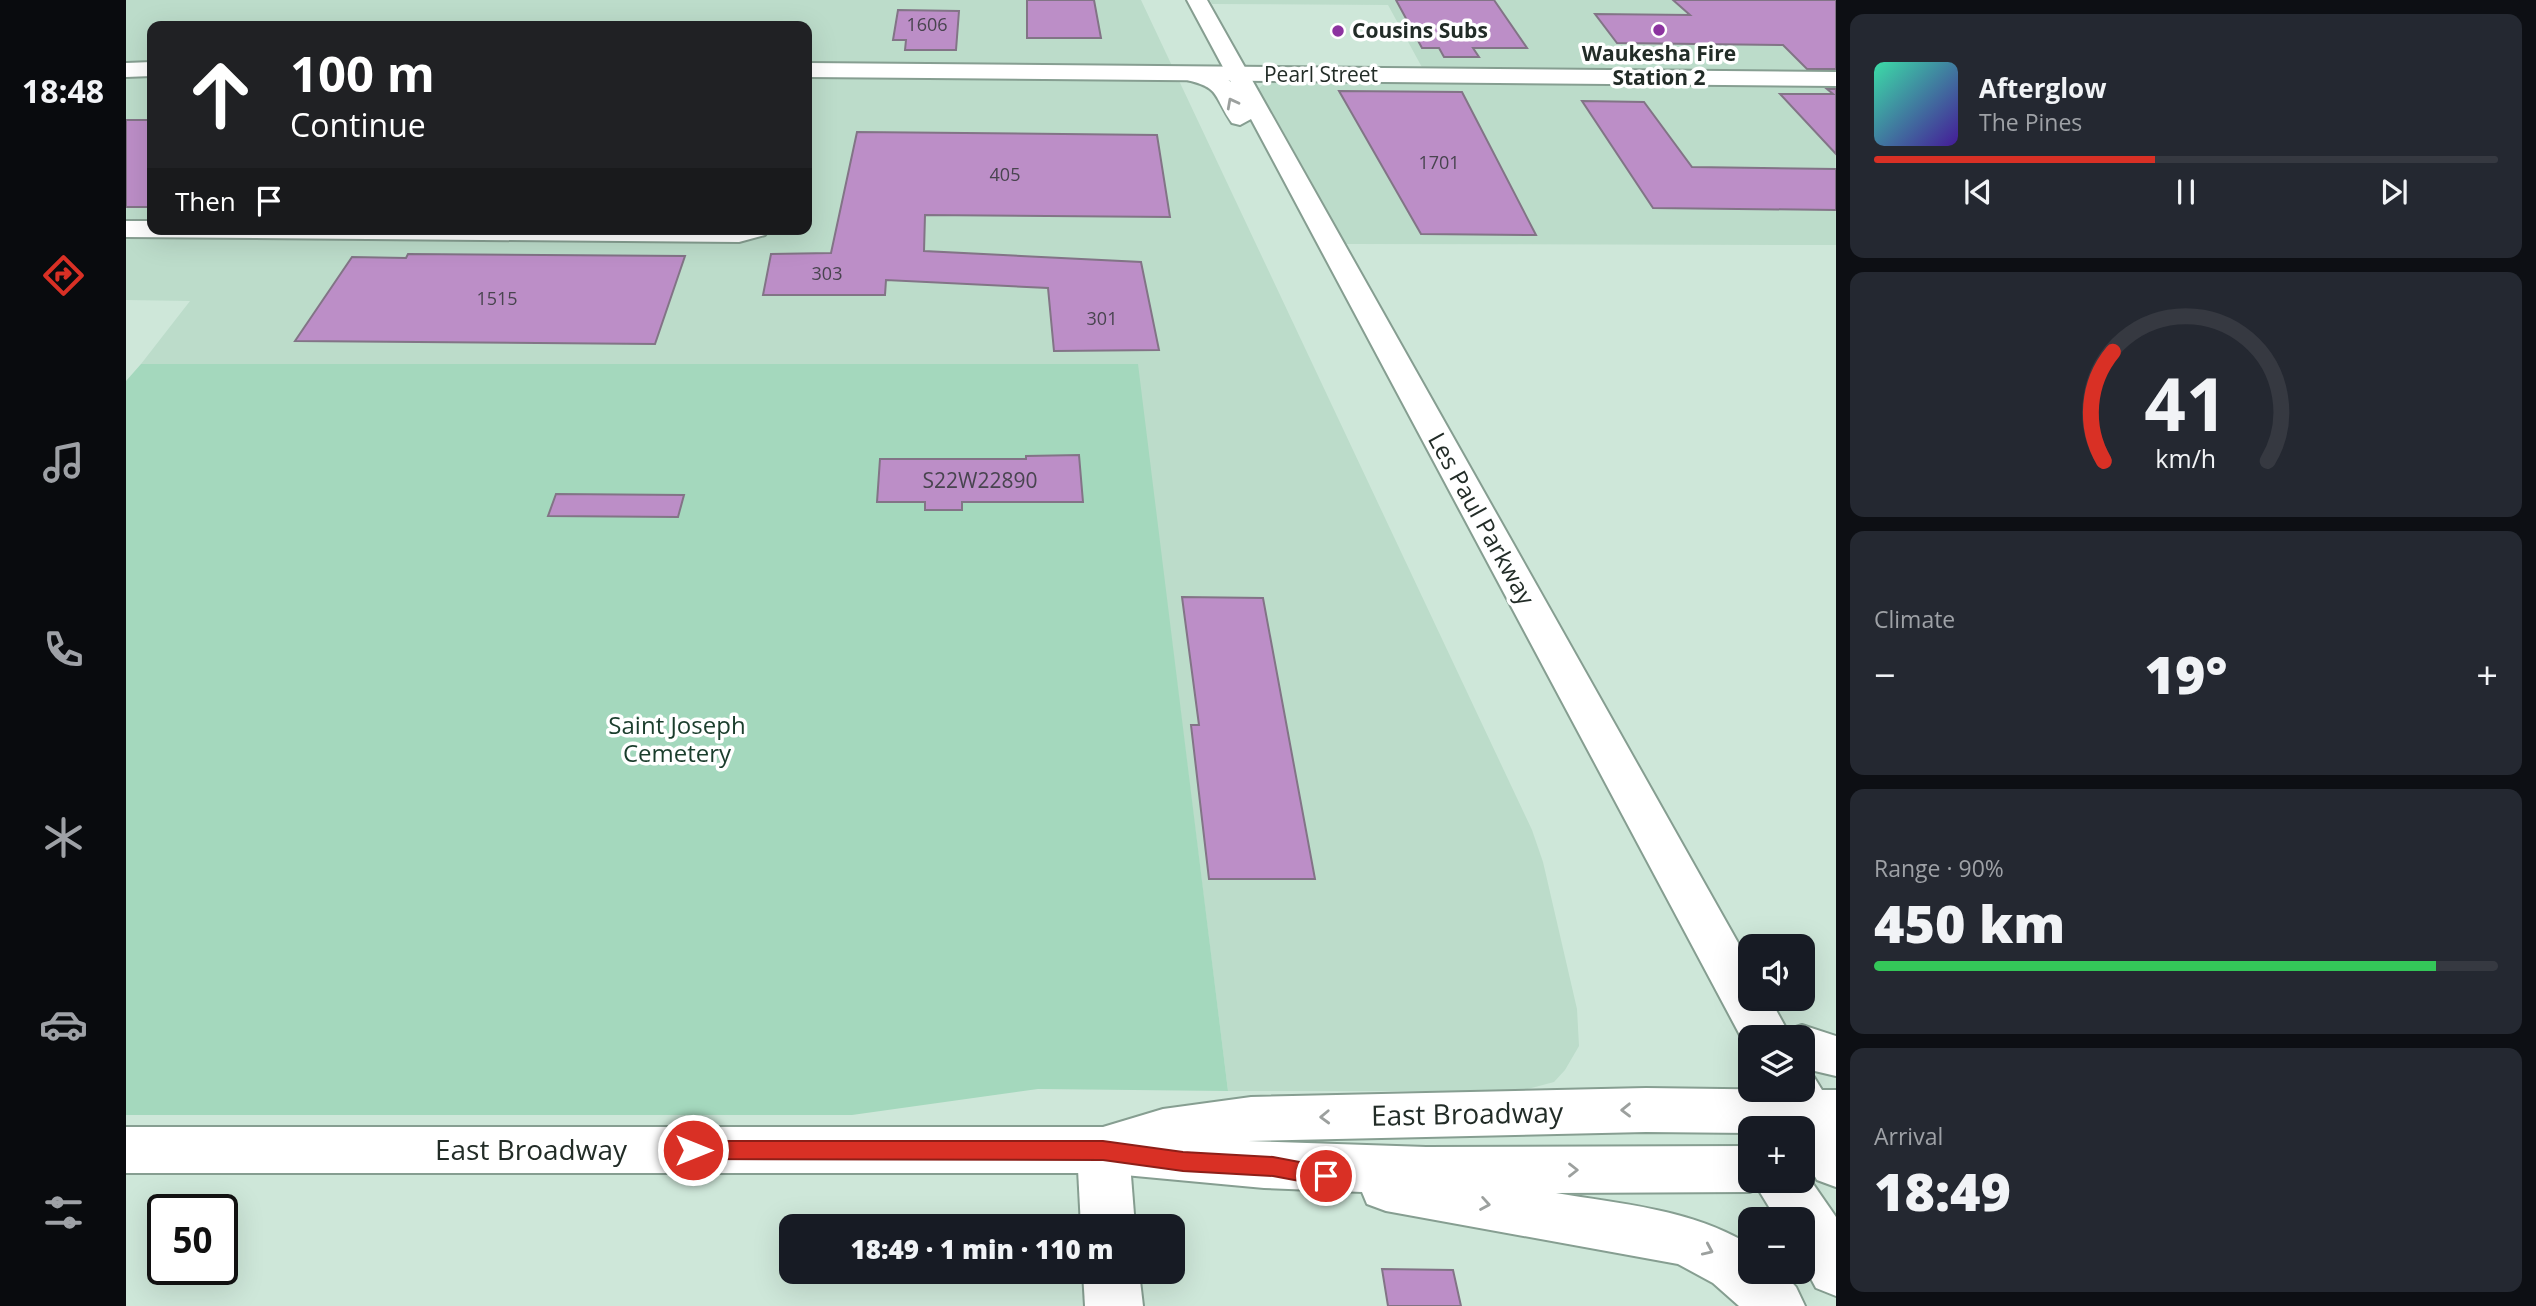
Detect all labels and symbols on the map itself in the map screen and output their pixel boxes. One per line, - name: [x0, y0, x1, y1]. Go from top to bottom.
- house number: 1606: [906, 12, 948, 36]
- place label: Cousins Subs: [1352, 16, 1488, 44]
- marker: Waukesha Fire Station 2: [1651, 22, 1667, 38]
- marker: Cousins Subs: [1330, 23, 1346, 39]
- place label: Waukesha Fire Station 2: [1582, 39, 1736, 91]
- street label: Pearl Street: [1264, 60, 1378, 88]
- one-way arrow: [1227, 98, 1240, 110]
- house number: 1701: [1418, 150, 1460, 174]
- house number: 405: [990, 162, 1020, 186]
- house number: 303: [812, 261, 842, 285]
- house number: 1515: [476, 286, 518, 310]
- house number: 301: [1087, 306, 1117, 330]
- street label: Les Paul Parkway: [1421, 426, 1544, 611]
- house number: S22W22890: [923, 466, 1037, 494]
- park label: Saint Joseph Cemetery: [608, 708, 746, 769]
- street label: East Broadway: [1371, 1092, 1564, 1134]
- one-way arrow: [1621, 1103, 1632, 1118]
- one-way arrow: [1320, 1110, 1331, 1125]
- position arrow: [656, 1113, 730, 1187]
- street label: East Broadway: [435, 1130, 628, 1168]
- pin: [1296, 1146, 1356, 1206]
- one-way arrow: [1569, 1162, 1579, 1178]
- speed limit sign: 50: [147, 1194, 238, 1285]
- one-way arrow: [1480, 1196, 1491, 1211]
- one-way arrow: [1701, 1242, 1713, 1256]

